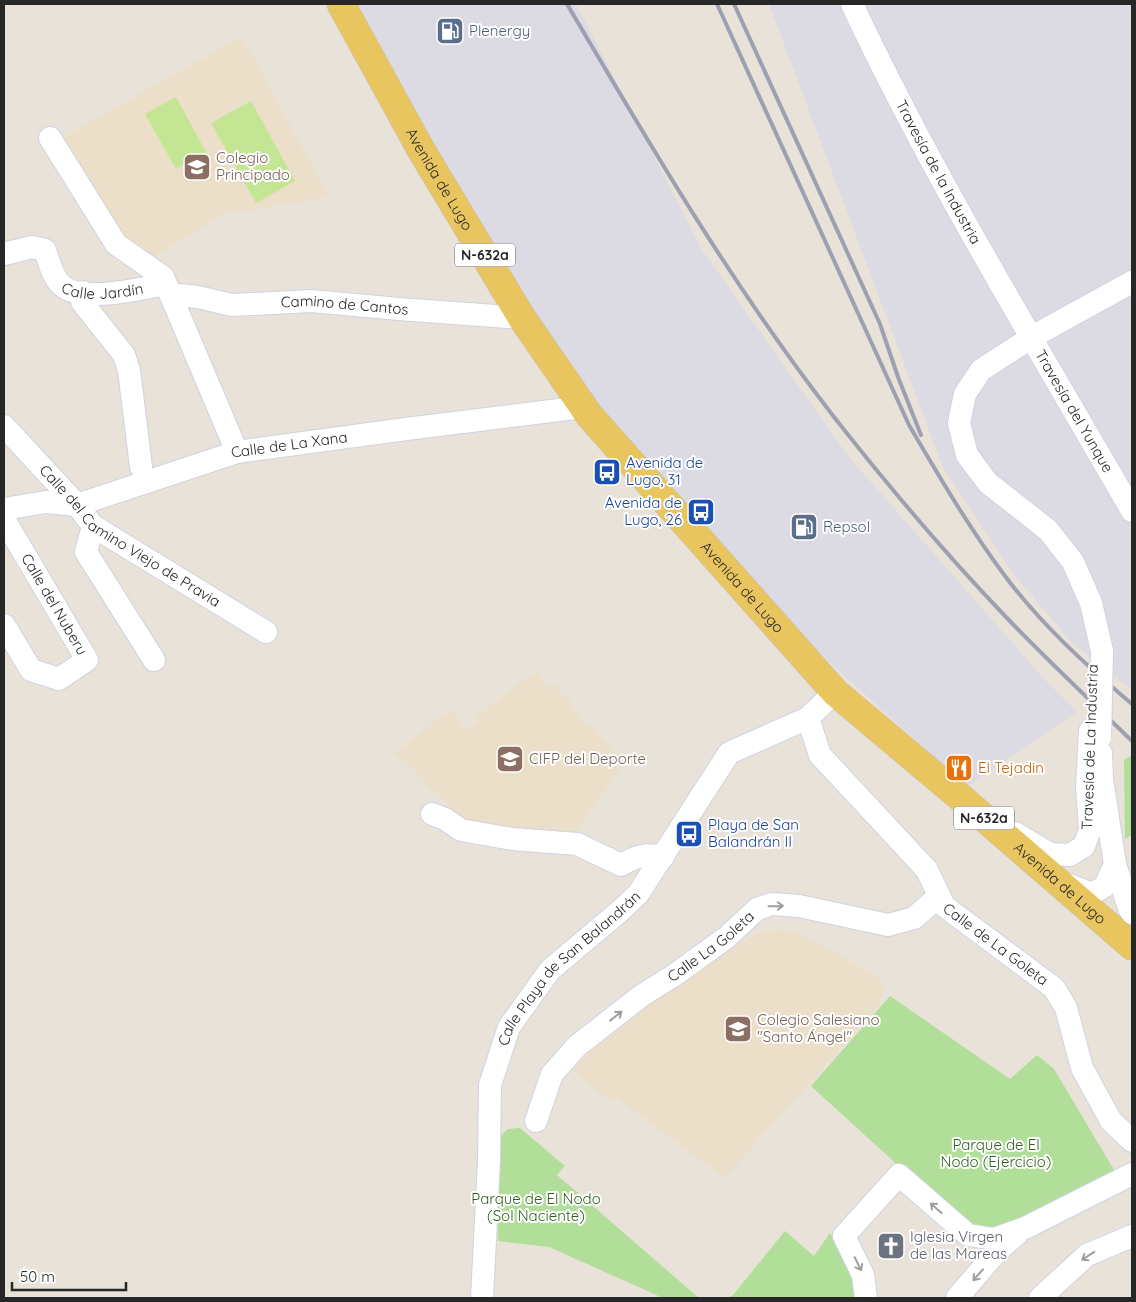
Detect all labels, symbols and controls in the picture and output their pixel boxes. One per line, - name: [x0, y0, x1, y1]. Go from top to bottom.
- fuel station icon: Plenergy: [435, 16, 465, 46]
- place label: Plenergy: [469, 21, 530, 40]
- street label: Travesía de la Industria: [892, 97, 986, 247]
- street label: Avenida de Lugo: [402, 125, 477, 234]
- place label: Colegio Principado: [216, 148, 290, 184]
- school or university icon: Colegio Principado: [182, 152, 212, 182]
- road number: N-632a: [455, 244, 515, 266]
- street label: Calle Jardín: [58, 278, 145, 303]
- street label: Camino de Cantos: [280, 291, 409, 319]
- street label: Travesía del Yunque: [1031, 346, 1118, 476]
- street label: Calle de La Xana: [228, 427, 348, 462]
- place label: Avenida de Lugo, 31: [626, 453, 703, 489]
- bus stop icon: Avenida de Lugo, 31: [592, 457, 622, 487]
- street label: Calle del Camino Viejo de Pravia: [36, 461, 224, 611]
- place label: Avenida de Lugo, 26: [605, 493, 682, 529]
- bus stop icon: Avenida de Lugo, 26: [686, 497, 716, 527]
- fuel station icon: Repsol: [789, 512, 819, 542]
- place label: Repsol: [823, 517, 870, 536]
- street label: Avenida de Lugo: [697, 537, 788, 637]
- street label: Calle del Nuberu: [17, 550, 92, 658]
- street label: Travesía de La Industria: [1077, 664, 1102, 830]
- school or university icon: CIFP del Deporte: [495, 744, 525, 774]
- place label: CIFP del Deporte: [529, 749, 646, 768]
- restaurant icon: El Tejadin: [944, 753, 974, 783]
- place label: El Tejadin: [978, 758, 1044, 777]
- road number: N-632a: [954, 806, 1014, 830]
- place label: Playa de San Balandrán II: [708, 815, 799, 851]
- bus stop icon: Playa de San Balandrán II: [674, 819, 704, 849]
- street label: Avenida de Lugo: [1010, 838, 1110, 928]
- street label: Calle Playa de San Balandrán: [494, 887, 644, 1048]
- street label: Calle de La Goleta: [939, 899, 1052, 989]
- one-way arrow: [768, 901, 784, 910]
- street label: Calle La Goleta: [664, 907, 758, 986]
- place label: Colegio Salesiano "Santo Ángel": [757, 1010, 880, 1046]
- one-way arrow: [609, 1011, 622, 1022]
- school or university icon: Colegio Salesiano "Santo Ángel": [723, 1014, 753, 1044]
- park label: Parque de El Nodo (Ejercicio): [941, 1135, 1051, 1171]
- park label: Parque de El Nodo (Sol Naciente): [471, 1189, 601, 1225]
- one-way arrow: [930, 1202, 943, 1213]
- place label: Iglesia Virgen de las Mareas: [910, 1227, 1007, 1263]
- church icon: Iglesia Virgen de las Mareas: [876, 1231, 906, 1261]
- one-way arrow: [1082, 1252, 1096, 1262]
- one-way arrow: [854, 1256, 863, 1271]
- scale bar: [12, 1260, 126, 1292]
- text: 50 m: [20, 1267, 55, 1286]
- one-way arrow: [972, 1268, 983, 1281]

